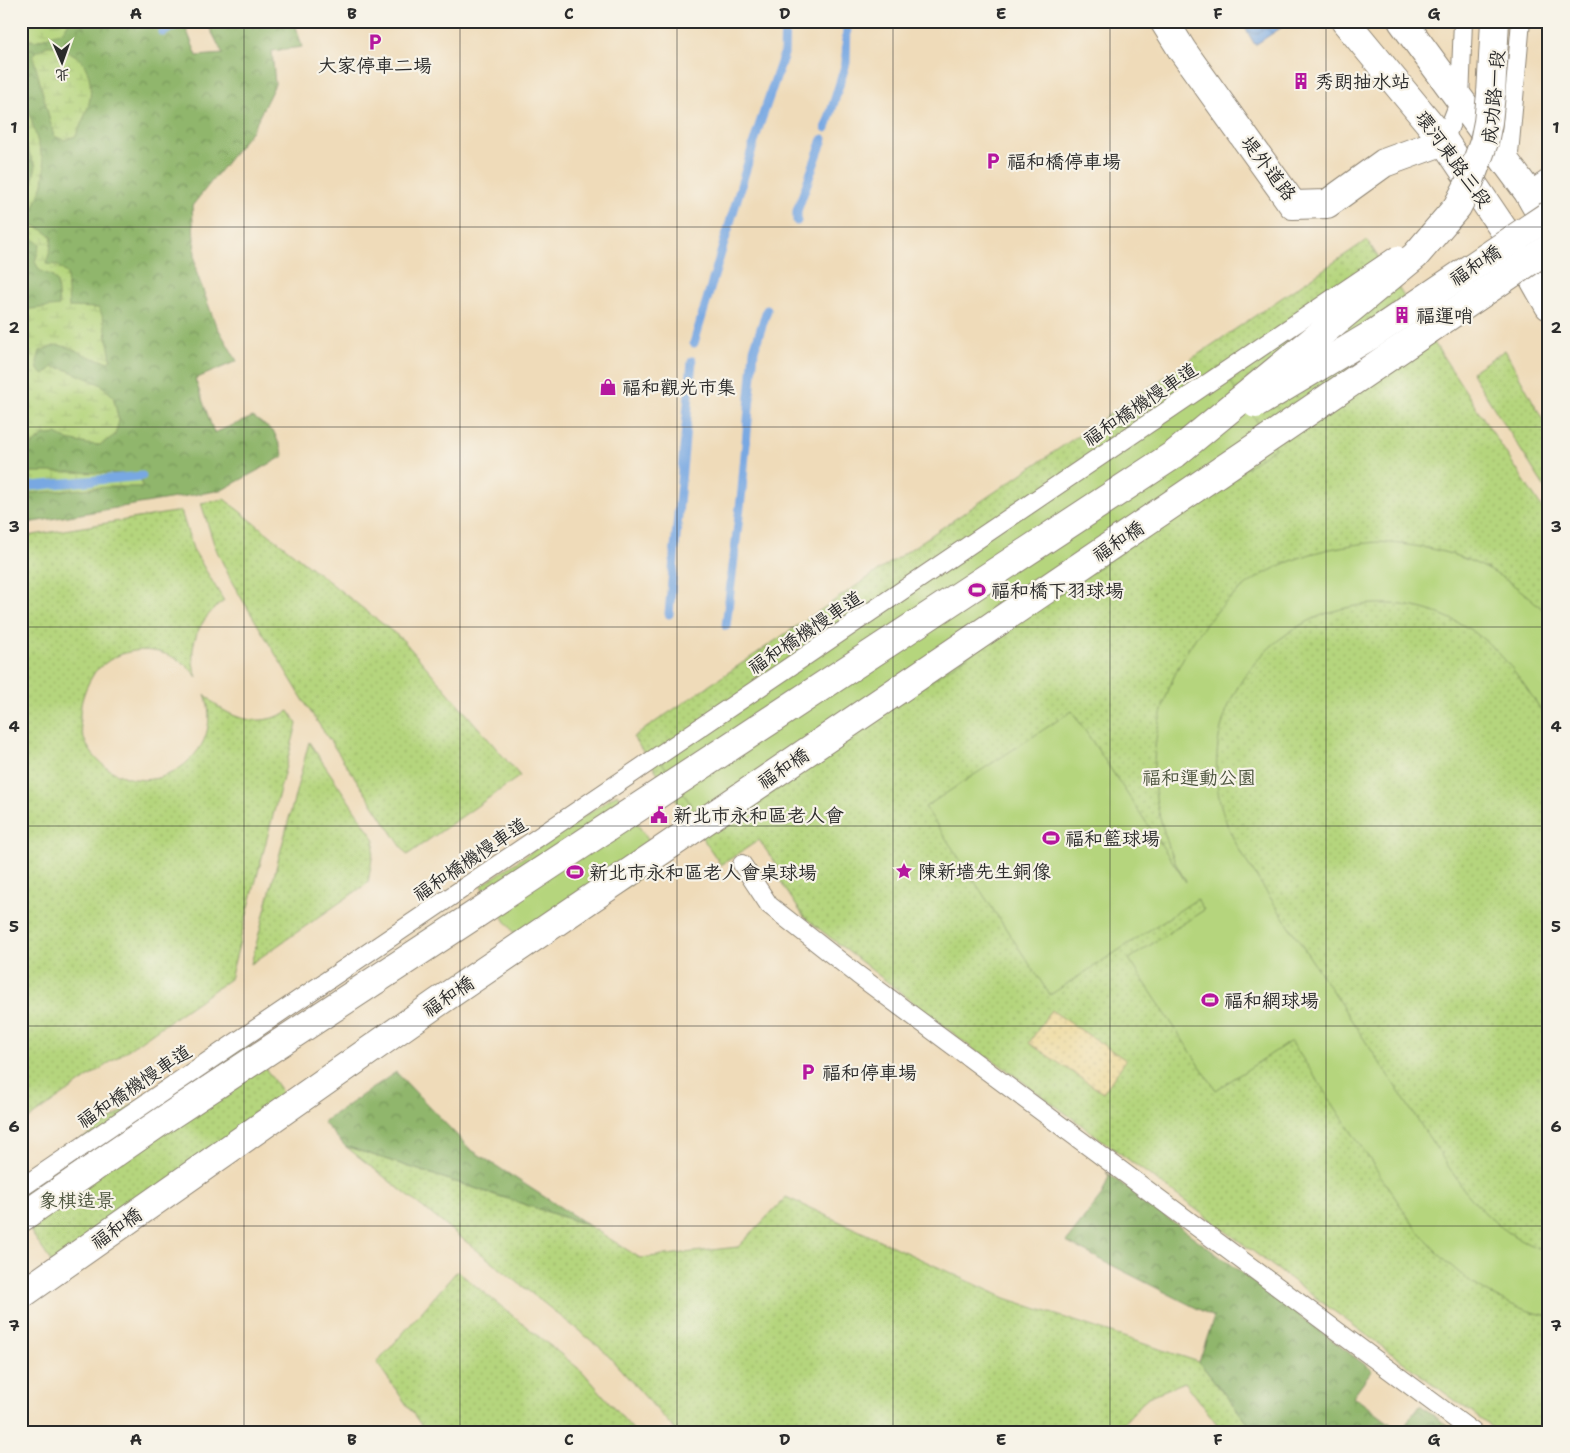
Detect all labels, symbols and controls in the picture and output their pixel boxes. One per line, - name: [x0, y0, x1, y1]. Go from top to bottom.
- text: A: [130, 3, 142, 24]
- text: B: [347, 3, 357, 24]
- text: C: [564, 3, 574, 24]
- text: D: [779, 3, 791, 24]
- text: E: [996, 3, 1006, 24]
- text: F: [1213, 3, 1223, 24]
- text: G: [1428, 3, 1441, 24]
- parking icon: 大家停車二場: [365, 32, 385, 52]
- north arrow: [38, 38, 88, 88]
- street label: 成功路一段: [1477, 49, 1510, 145]
- place label: 大家停車二場: [318, 53, 432, 78]
- text: 北: [55, 66, 70, 84]
- place label: 秀朗抽水站: [1315, 69, 1410, 94]
- building icon: 秀朗抽水站: [1291, 71, 1311, 91]
- street label: 環河東路三段: [1410, 106, 1497, 213]
- text: 1: [10, 117, 18, 138]
- text: 1: [1552, 117, 1560, 138]
- street label: 堤外道路: [1235, 131, 1302, 206]
- place label: 福和橋停車場: [1007, 149, 1121, 174]
- parking icon: 福和橋停車場: [983, 151, 1003, 171]
- street label: 福和橋: [1445, 239, 1506, 292]
- place label: 福運哨: [1416, 303, 1473, 328]
- building icon: 福運哨: [1392, 305, 1412, 325]
- text: 2: [8, 317, 20, 338]
- text: 2: [1550, 317, 1562, 338]
- street label: 福和橋機慢車道: [1078, 357, 1202, 452]
- place label: 福和觀光市集: [622, 375, 736, 400]
- shop icon: 福和觀光市集: [598, 377, 618, 397]
- street label: 福和橋: [1088, 515, 1149, 568]
- text: 3: [8, 516, 20, 537]
- text: 3: [1550, 516, 1562, 537]
- place label: 福和橋下羽球場: [991, 578, 1124, 603]
- sports icon: 福和橋下羽球場: [967, 580, 987, 600]
- street label: 福和橋機慢車道: [743, 585, 867, 680]
- text: 4: [8, 716, 20, 737]
- text: 4: [1550, 716, 1562, 737]
- street label: 福和橋: [753, 742, 814, 795]
- park label: 福和運動公園: [1142, 765, 1256, 790]
- place label: 新北市永和區老人會: [673, 803, 844, 828]
- public building icon: 新北市永和區老人會: [649, 805, 669, 825]
- street label: 福和橋機慢車道: [408, 812, 532, 907]
- place label: 福和籃球場: [1065, 826, 1160, 851]
- sports icon: 福和籃球場: [1041, 828, 1061, 848]
- place label: 陳新墻先生銅像: [918, 859, 1051, 884]
- place label: 新北市永和區老人會桌球場: [589, 860, 817, 885]
- place icon: 陳新墻先生銅像: [894, 861, 914, 881]
- sports icon: 新北市永和區老人會桌球場: [565, 862, 585, 882]
- text: 5: [9, 916, 19, 937]
- text: 5: [1551, 916, 1561, 937]
- street label: 福和橋: [418, 970, 479, 1023]
- place label: 福和網球場: [1224, 988, 1319, 1013]
- sports icon: 福和網球場: [1200, 990, 1220, 1010]
- street label: 福和橋機慢車道: [72, 1039, 196, 1134]
- place label: 福和停車場: [822, 1060, 917, 1085]
- parking icon: 福和停車場: [798, 1062, 818, 1082]
- text: 6: [8, 1116, 20, 1137]
- text: 6: [1550, 1116, 1562, 1137]
- park label: 象棋造景: [39, 1188, 115, 1213]
- street label: 福和橋: [86, 1202, 147, 1255]
- text: 7: [8, 1315, 20, 1336]
- text: 7: [1550, 1315, 1562, 1336]
- text: A: [130, 1429, 142, 1450]
- text: B: [347, 1429, 357, 1450]
- text: C: [564, 1429, 574, 1450]
- text: D: [779, 1429, 791, 1450]
- text: E: [996, 1429, 1006, 1450]
- text: F: [1213, 1429, 1223, 1450]
- text: G: [1428, 1429, 1441, 1450]

